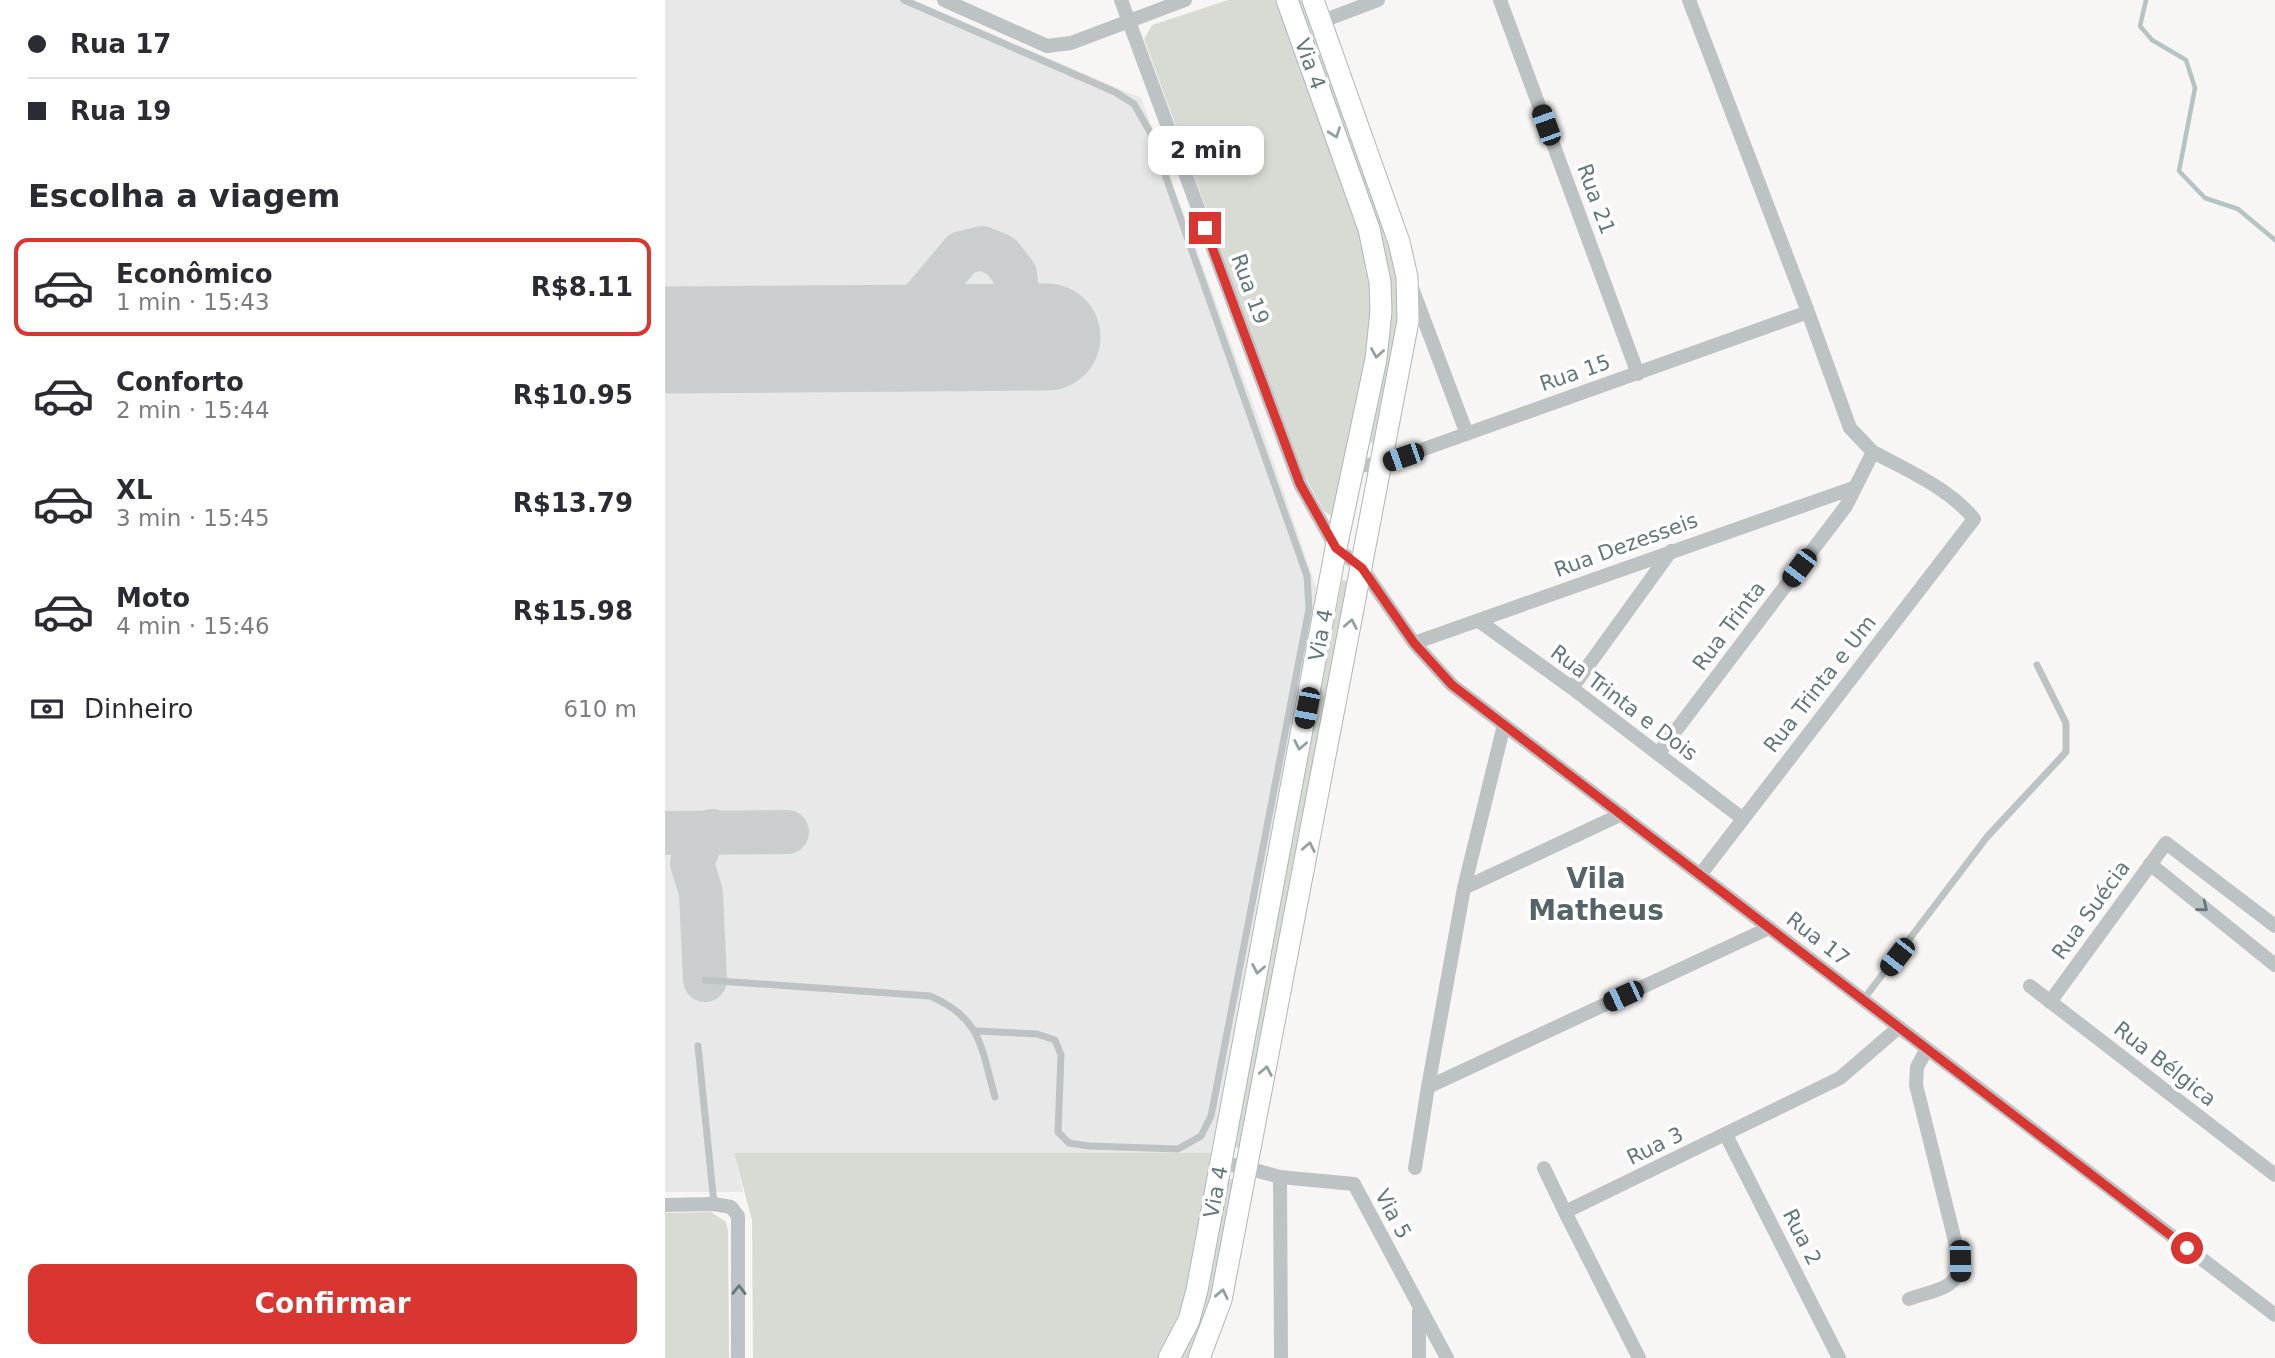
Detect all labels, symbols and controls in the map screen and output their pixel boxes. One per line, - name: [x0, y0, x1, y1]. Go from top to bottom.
- text: Rua 17: [70, 29, 171, 59]
- street label: Via 4: [1290, 35, 1330, 93]
- text: Rua 19: [70, 96, 171, 126]
- car: [1529, 102, 1564, 148]
- callout: 2 min: [1147, 126, 1263, 176]
- one-way arrow: [1327, 127, 1341, 139]
- text: 2 min: [1170, 137, 1242, 163]
- street label: Rua 21: [1572, 160, 1620, 238]
- text: Escolha a viagem: [28, 177, 340, 215]
- route end: [1189, 212, 1221, 244]
- street label: Rua 19: [1226, 250, 1274, 328]
- icon: car: [32, 256, 95, 319]
- text: Econômico: [116, 259, 273, 289]
- text: R$8.11: [531, 272, 633, 302]
- text: 1 min · 15:43: [116, 289, 270, 315]
- one-way arrow: [1370, 348, 1385, 359]
- street label: Rua 15: [1536, 350, 1614, 396]
- icon: car: [32, 364, 95, 427]
- text: Conforto: [116, 367, 244, 397]
- text: R$10.95: [513, 380, 633, 410]
- text: 2 min · 15:44: [116, 397, 270, 423]
- car: [1380, 440, 1427, 474]
- icon: car: [32, 472, 95, 535]
- text: XL: [116, 475, 153, 505]
- text: R$13.79: [513, 488, 633, 518]
- text: 3 min · 15:45: [116, 505, 270, 531]
- street label: Rua Dezesseis: [1551, 508, 1701, 582]
- car: [1778, 545, 1821, 591]
- street label: Rua Trinta: [1688, 577, 1770, 675]
- icon: car: [32, 580, 95, 643]
- text: Moto: [116, 583, 190, 613]
- text: R$15.98: [513, 596, 633, 626]
- street label: Via 4: [1304, 607, 1338, 663]
- street label: Rua Trinta e Um: [1759, 611, 1881, 757]
- text: 4 min · 15:46: [116, 613, 270, 639]
- one-way arrow: [1343, 618, 1358, 630]
- street label: Rua Trinta e Dois: [1546, 640, 1702, 766]
- car: [1293, 685, 1322, 731]
- icon: cash: [28, 690, 66, 728]
- text: Dinheiro: [84, 694, 193, 724]
- text: 610 m: [563, 696, 637, 722]
- one-way arrow: [1293, 739, 1308, 751]
- one-way arrow: [1300, 841, 1315, 853]
- street label: Rua Suécia: [2047, 856, 2135, 964]
- district label: Vila Matheus: [1528, 862, 1664, 927]
- one-way arrow: [2195, 899, 2208, 911]
- street label: Rua 17: [1782, 907, 1854, 971]
- car: [1876, 934, 1919, 980]
- one-way arrow: [1252, 962, 1267, 974]
- car: [1600, 978, 1647, 1014]
- street label: Rua Bélgica: [2109, 1017, 2221, 1111]
- one-way arrow: [1258, 1065, 1273, 1077]
- street label: Rua 3: [1623, 1122, 1687, 1170]
- street label: Via 4: [1199, 1164, 1233, 1220]
- street label: Via 5: [1370, 1185, 1416, 1243]
- street label: Rua 2: [1778, 1205, 1826, 1269]
- route start: [2171, 1232, 2203, 1264]
- car: [1950, 1240, 1971, 1282]
- button: Confirmar: [28, 1264, 637, 1344]
- one-way arrow: [731, 1284, 747, 1295]
- one-way arrow: [1214, 1288, 1229, 1300]

